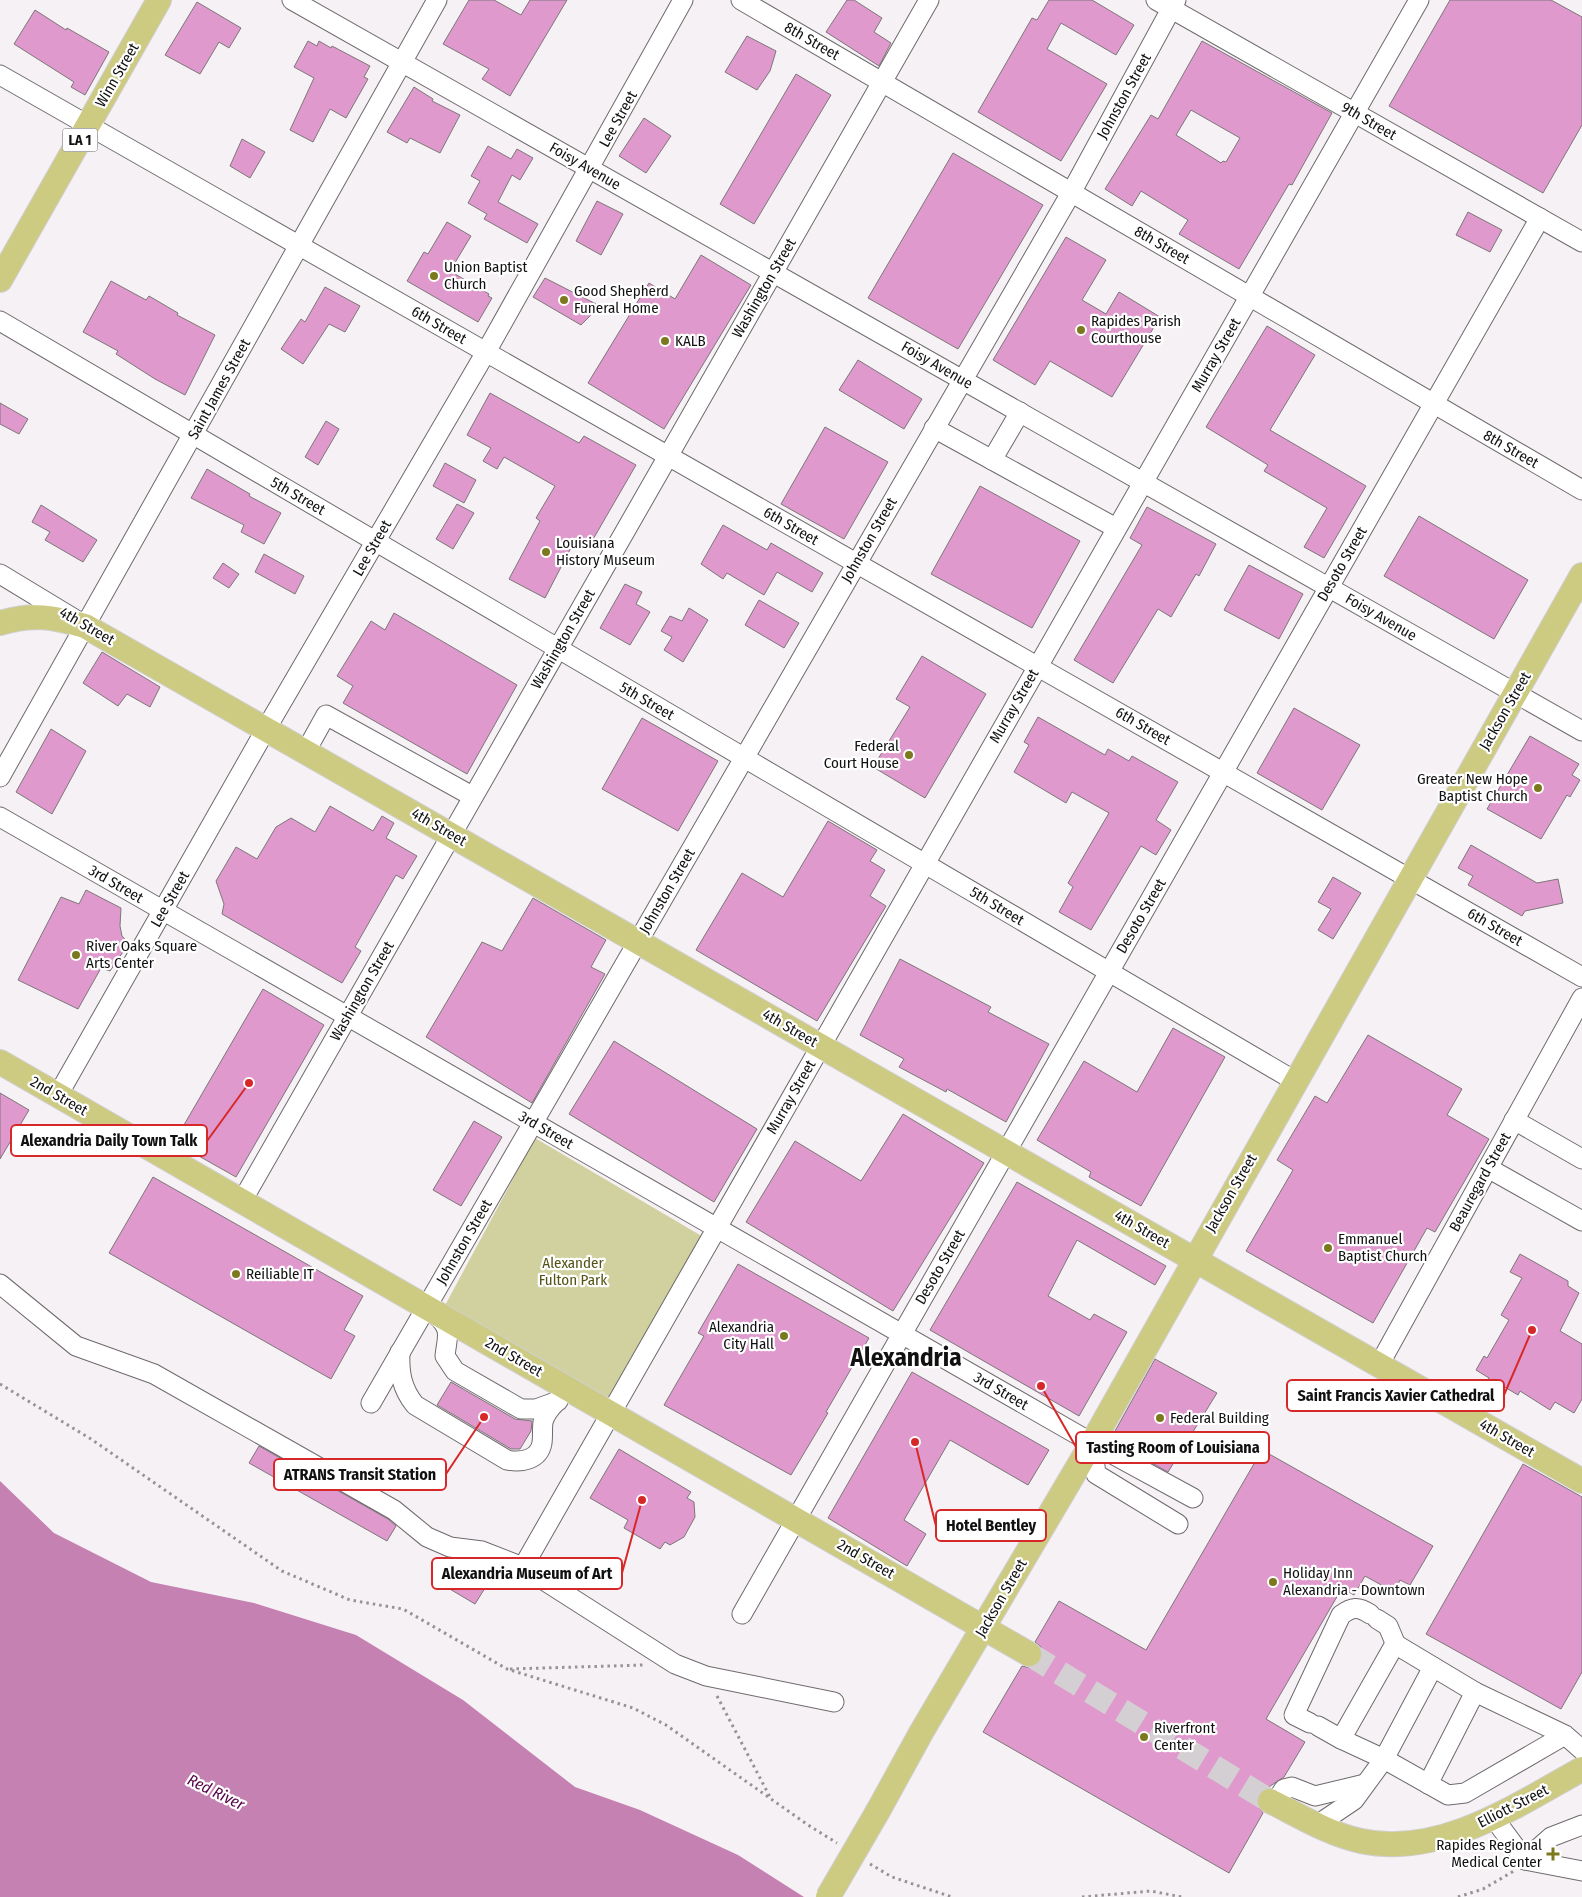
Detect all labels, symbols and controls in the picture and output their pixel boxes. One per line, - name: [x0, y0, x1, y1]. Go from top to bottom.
- street label: 8th Street: [781, 18, 843, 64]
- street label: Winn Street: [91, 40, 143, 110]
- street label: Johnston Street: [1093, 50, 1155, 142]
- street label: Lee Street: [595, 88, 641, 150]
- street label: 9th Street: [1338, 98, 1400, 144]
- road number: LA 1: [62, 128, 98, 152]
- street label: Foisy Avenue: [546, 138, 624, 194]
- street label: 8th Street: [1131, 222, 1193, 268]
- street label: Washington Street: [728, 235, 800, 341]
- place label: Union Baptist Church: [444, 258, 527, 293]
- marker: Union Baptist Church: [428, 270, 440, 282]
- place label: Good Shepherd Funeral Home: [574, 282, 669, 317]
- marker: Good Shepherd Funeral Home: [558, 294, 570, 306]
- street label: 6th Street: [408, 302, 470, 348]
- place label: Rapides Parish Courthouse: [1091, 312, 1181, 347]
- street label: Murray Street: [1188, 315, 1245, 395]
- marker: Rapides Parish Courthouse: [1075, 324, 1087, 336]
- place label: KALB: [675, 332, 706, 350]
- marker: KALB: [659, 335, 671, 347]
- street label: Saint James Street: [184, 336, 254, 442]
- street label: Foisy Avenue: [898, 337, 976, 393]
- street label: 8th Street: [1480, 426, 1542, 472]
- street label: 5th Street: [268, 473, 329, 519]
- street label: Johnston Street: [837, 494, 901, 586]
- street label: 6th Street: [760, 503, 822, 549]
- street label: Lee Street: [349, 517, 395, 579]
- street label: Desoto Street: [1313, 523, 1371, 605]
- place label: Louisiana History Museum: [556, 534, 655, 569]
- marker: Louisiana History Museum: [540, 546, 552, 558]
- street label: Washington Street: [527, 586, 599, 692]
- street label: Foisy Avenue: [1342, 589, 1420, 645]
- street label: 4th Street: [56, 603, 118, 649]
- street label: Murray Street: [986, 666, 1043, 746]
- street label: Jackson Street: [1475, 669, 1535, 753]
- street label: 5th Street: [617, 678, 678, 724]
- street label: 6th Street: [1112, 703, 1174, 749]
- place label: Federal Court House: [824, 737, 899, 772]
- marker: Federal Court House: [903, 749, 915, 761]
- place label: Greater New Hope Baptist Church: [1417, 770, 1528, 805]
- marker: Greater New Hope Baptist Church: [1532, 782, 1544, 794]
- street label: 4th Street: [408, 804, 470, 850]
- street label: Johnston Street: [635, 845, 699, 937]
- street label: 3rd Street: [86, 861, 147, 907]
- street label: Lee Street: [147, 868, 193, 930]
- street label: Desoto Street: [1112, 875, 1170, 957]
- street label: 5th Street: [967, 883, 1027, 929]
- street label: 6th Street: [1464, 904, 1526, 950]
- place label: River Oaks Square Arts Center: [86, 937, 197, 972]
- street label: Washington Street: [326, 938, 398, 1044]
- marker: River Oaks Square Arts Center: [70, 949, 82, 961]
- street label: 4th Street: [759, 1005, 821, 1051]
- street label: Murray Street: [763, 1057, 820, 1137]
- street label: 2nd Street: [27, 1072, 91, 1120]
- street label: 3rd Street: [516, 1107, 577, 1153]
- callout: Alexandria Daily Town Talk: [11, 1125, 207, 1156]
- street label: Beauregard Street: [1445, 1129, 1515, 1235]
- text: Alexandria Daily Town Talk: [20, 1131, 198, 1150]
- street label: Jackson Street: [1201, 1151, 1261, 1235]
- street label: Johnston Street: [432, 1196, 496, 1288]
- street label: 4th Street: [1111, 1206, 1173, 1252]
- street label: Desoto Street: [911, 1226, 969, 1308]
- place label: Emmanuel Baptist Church: [1338, 1230, 1427, 1265]
- marker: Emmanuel Baptist Church: [1322, 1242, 1334, 1254]
- park label: Alexander Fulton Park: [539, 1254, 607, 1289]
- place label: Reiliable IT: [246, 1265, 314, 1283]
- marker: Reiliable IT: [230, 1268, 242, 1280]
- place label: Alexandria City Hall: [709, 1318, 774, 1353]
- marker: Alexandria City Hall: [778, 1330, 790, 1342]
- street label: 2nd Street: [482, 1333, 546, 1381]
- district label: Alexandria: [849, 1343, 962, 1373]
- street label: 3rd Street: [971, 1368, 1032, 1414]
- callout: Saint Francis Xavier Cathedral: [1287, 1380, 1504, 1411]
- text: Saint Francis Xavier Cathedral: [1297, 1386, 1495, 1405]
- place label: Federal Building: [1170, 1409, 1269, 1427]
- marker: Federal Building: [1154, 1412, 1166, 1424]
- street label: 4th Street: [1476, 1415, 1538, 1461]
- callout: Tasting Room of Louisiana: [1076, 1432, 1269, 1463]
- text: Tasting Room of Louisiana: [1086, 1438, 1260, 1457]
- callout: ATRANS Transit Station: [274, 1459, 446, 1490]
- text: ATRANS Transit Station: [283, 1465, 436, 1484]
- callout: Hotel Bentley: [936, 1510, 1046, 1541]
- text: Hotel Bentley: [946, 1516, 1036, 1535]
- street label: 2nd Street: [834, 1535, 898, 1583]
- street label: Jackson Street: [971, 1556, 1031, 1640]
- callout: Alexandria Museum of Art: [432, 1558, 622, 1589]
- text: Alexandria Museum of Art: [441, 1564, 613, 1583]
- place label: Holiday Inn Alexandria - Downtown: [1283, 1564, 1425, 1599]
- marker: Holiday Inn Alexandria - Downtown: [1267, 1576, 1279, 1588]
- place label: Riverfront Center: [1154, 1719, 1215, 1754]
- marker: Riverfront Center: [1138, 1731, 1150, 1743]
- water label: Red River: [184, 1770, 248, 1814]
- street label: Elliott Street: [1475, 1781, 1551, 1831]
- place label: Rapides Regional Medical Center: [1436, 1836, 1543, 1871]
- marker: Rapides Regional Medical Center: [1546, 1847, 1560, 1861]

